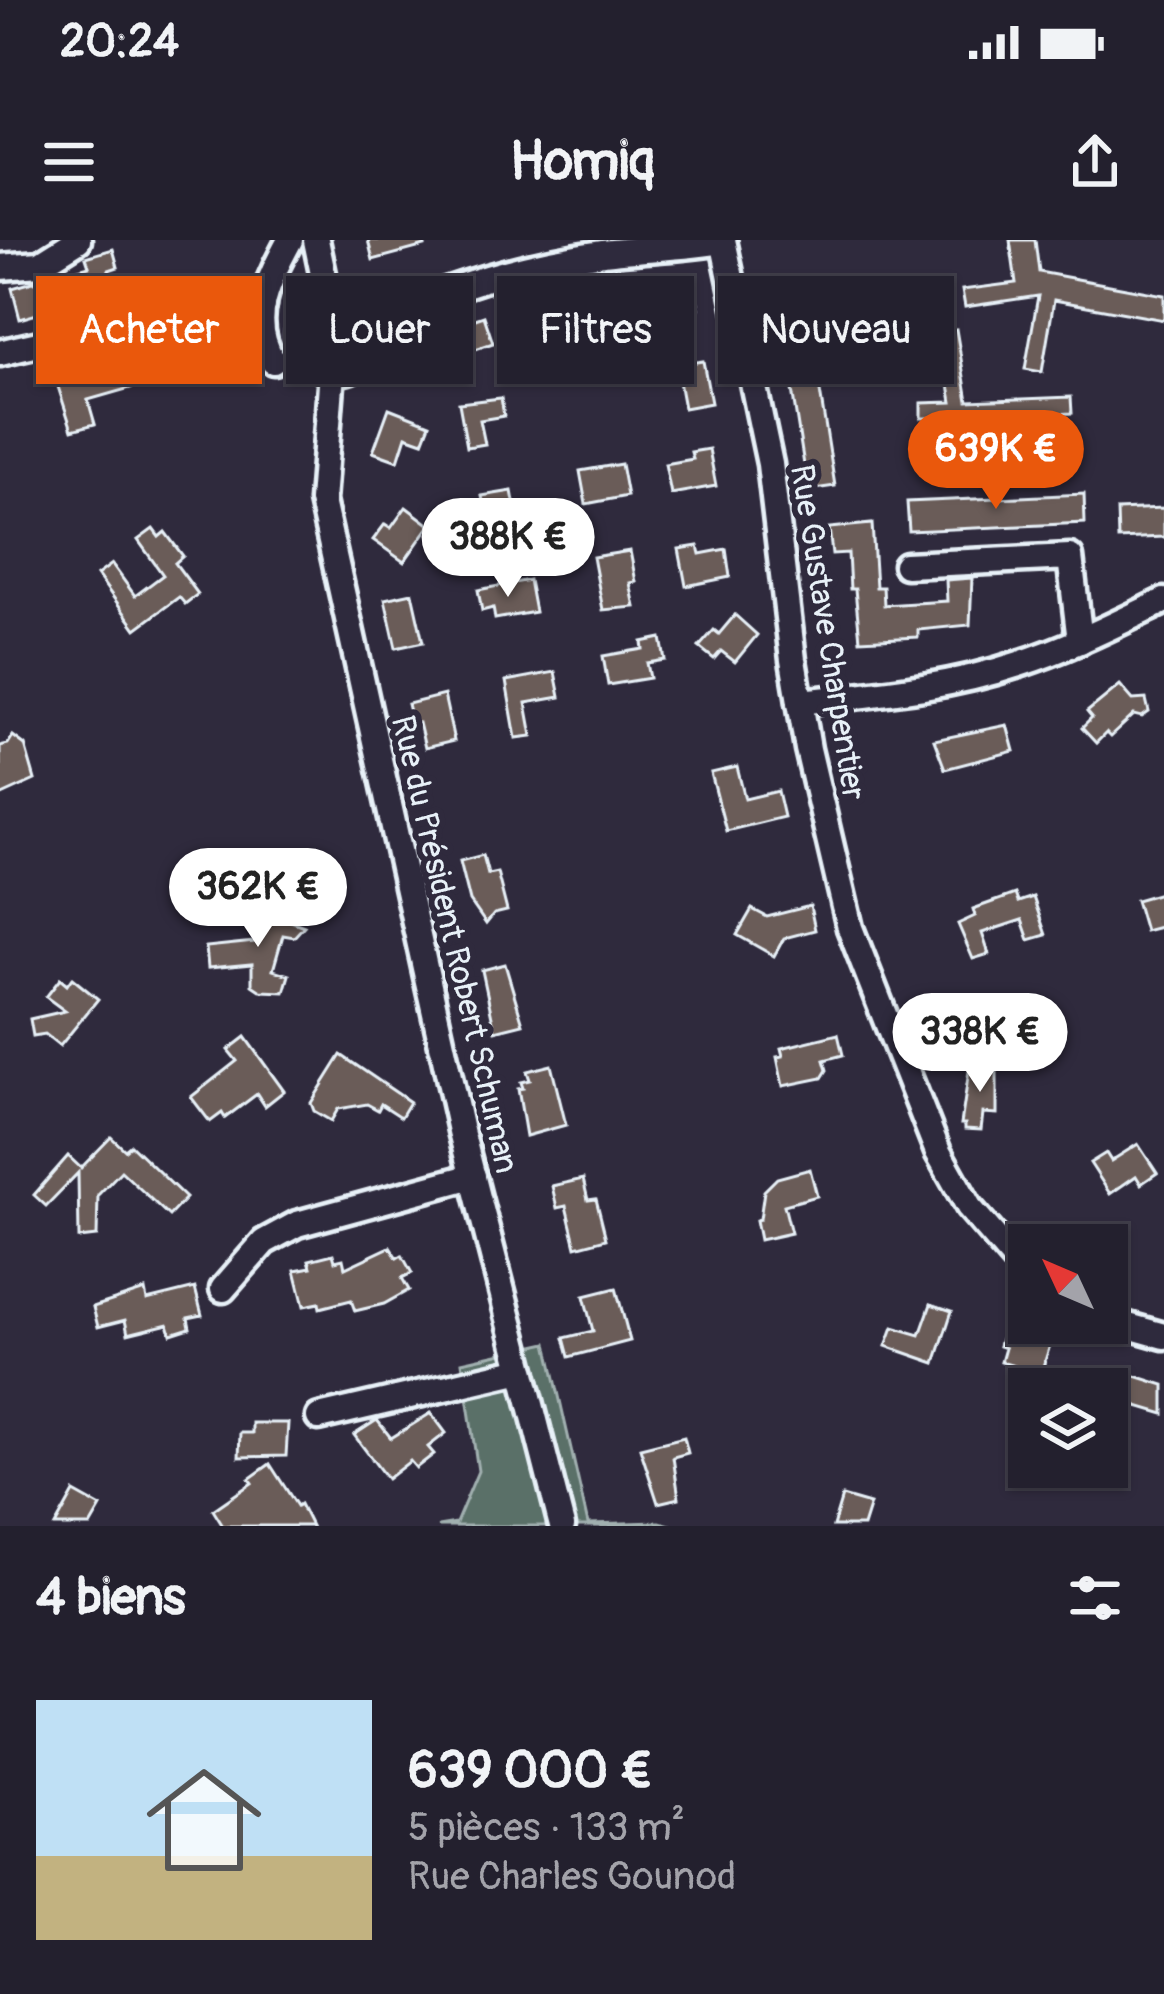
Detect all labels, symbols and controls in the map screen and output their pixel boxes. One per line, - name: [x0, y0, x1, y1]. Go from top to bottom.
- text: 20:24: [60, 14, 179, 70]
- text: Homiq: [510, 128, 654, 196]
- icon: menu: [36, 129, 102, 195]
- icon: share: [1062, 129, 1128, 195]
- chip: Acheter: [36, 276, 262, 384]
- chip: Louer: [286, 276, 473, 384]
- chip: Filtres: [497, 276, 694, 384]
- chip: Nouveau: [718, 276, 954, 384]
- pin: 639K €: [898, 410, 1094, 512]
- text: 639K €: [935, 424, 1057, 473]
- street label: Rue Gustave Charpentier: [781, 462, 874, 803]
- pin: 388K €: [410, 498, 606, 600]
- text: 388K €: [449, 512, 567, 561]
- street label: Rue du Président Robert Schuman: [382, 711, 527, 1177]
- pin: 362K €: [160, 848, 356, 950]
- text: 362K €: [196, 862, 320, 911]
- pin: 338K €: [882, 993, 1078, 1095]
- text: 338K €: [920, 1007, 1040, 1056]
- north arrow: [1008, 1224, 1128, 1344]
- map controls: [1008, 1224, 1128, 1488]
- button: layers: [1008, 1368, 1128, 1488]
- icon: filters: [1062, 1565, 1128, 1631]
- text: 4 biens: [36, 1566, 186, 1630]
- text: 639 000 €: [408, 1739, 653, 1803]
- icon: home: [132, 1748, 276, 1892]
- text: 5 pièces · 133 m²: [408, 1803, 685, 1852]
- text: Rue Charles Gounod: [408, 1852, 736, 1901]

